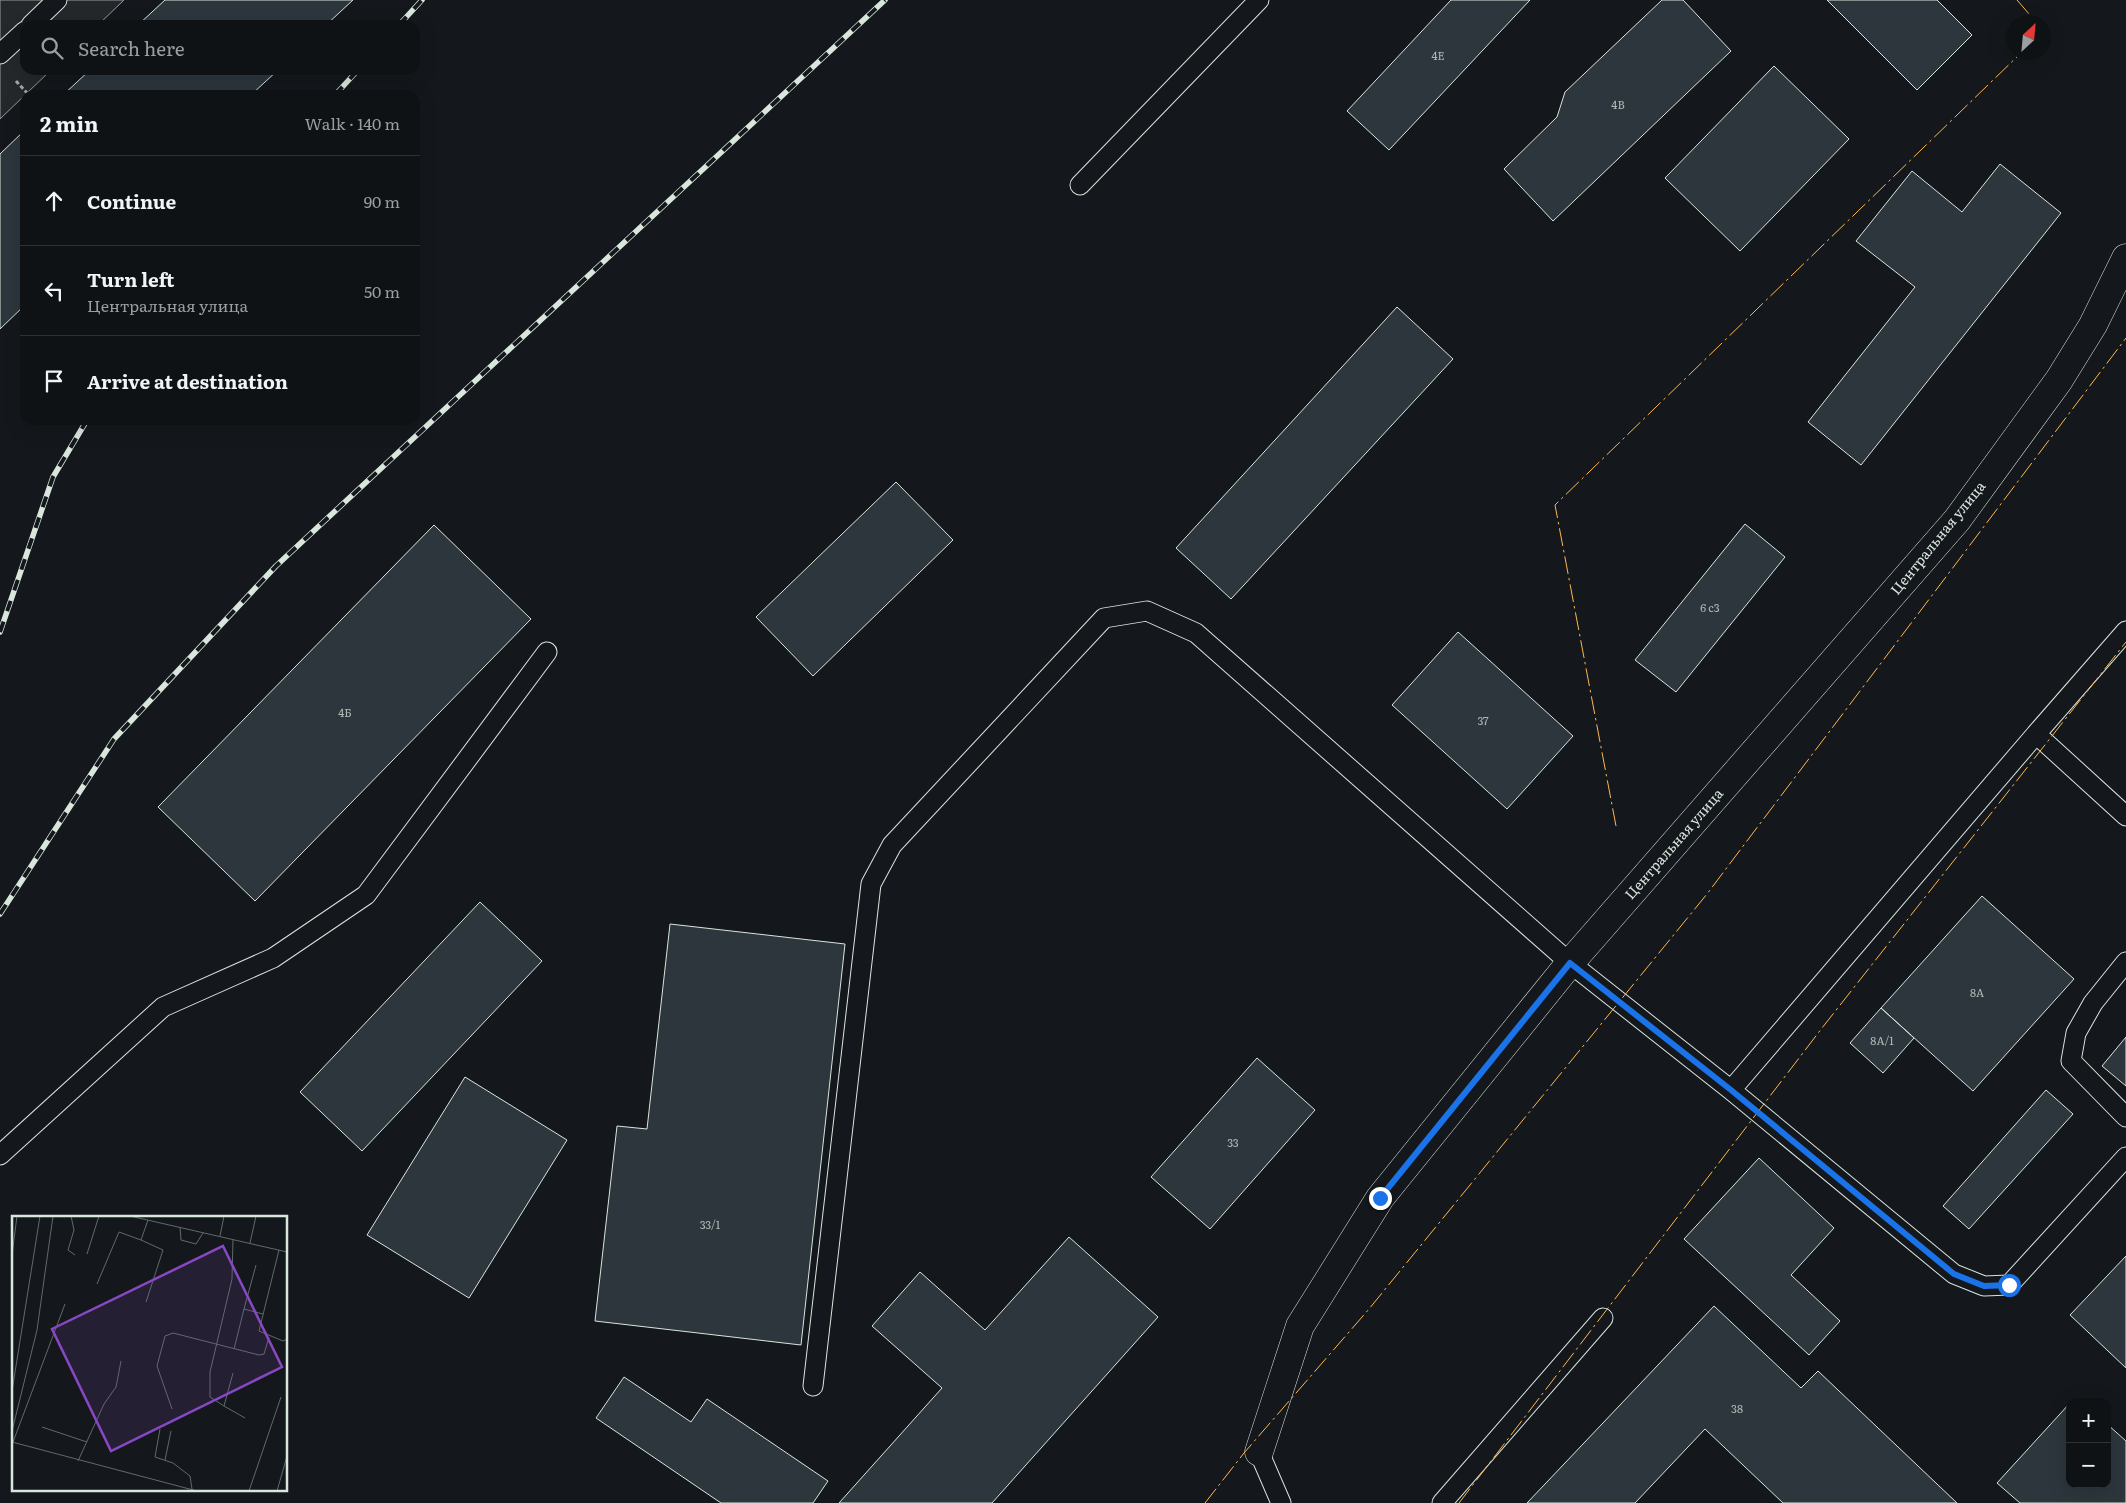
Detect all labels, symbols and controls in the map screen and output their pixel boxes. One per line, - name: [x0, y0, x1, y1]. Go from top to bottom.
- north arrow: [2006, 15, 2051, 60]
- search box: [20, 20, 420, 75]
- icon: search: [38, 34, 66, 62]
- text: Search here: [78, 34, 185, 62]
- house number: 4Е: [1431, 47, 1445, 63]
- house number: 4В: [1611, 96, 1625, 112]
- text: 2 min: [40, 107, 99, 138]
- text: Walk · 140 m: [305, 111, 400, 135]
- icon: ahead: [40, 187, 68, 215]
- text: Continue: [87, 187, 176, 215]
- text: 90 m: [364, 189, 400, 213]
- text: Turn left: [87, 265, 174, 293]
- icon: left: [40, 277, 68, 305]
- text: 50 m: [364, 279, 400, 303]
- text: Центральная улица: [87, 293, 248, 317]
- icon: arrive: [40, 367, 68, 395]
- text: Arrive at destination: [87, 367, 288, 395]
- street label: Центральная улица: [1885, 476, 1990, 598]
- house number: 6 с3: [1700, 599, 1720, 615]
- house number: 4Б: [338, 704, 352, 720]
- house number: 37: [1477, 712, 1489, 728]
- street label: Центральная улица: [1619, 783, 1727, 903]
- house number: 8А: [1970, 984, 1984, 1000]
- house number: 8А/1: [1870, 1032, 1894, 1048]
- house number: 33: [1227, 1134, 1239, 1150]
- route end: [1369, 1187, 1392, 1210]
- inset map: [12, 1216, 288, 1490]
- house number: 33/1: [700, 1216, 721, 1232]
- route start: [1998, 1274, 2021, 1297]
- map controls: [2066, 1398, 2111, 1488]
- button: +: [2066, 1398, 2111, 1443]
- house number: 38: [1731, 1400, 1743, 1416]
- button: −: [2066, 1443, 2111, 1488]

